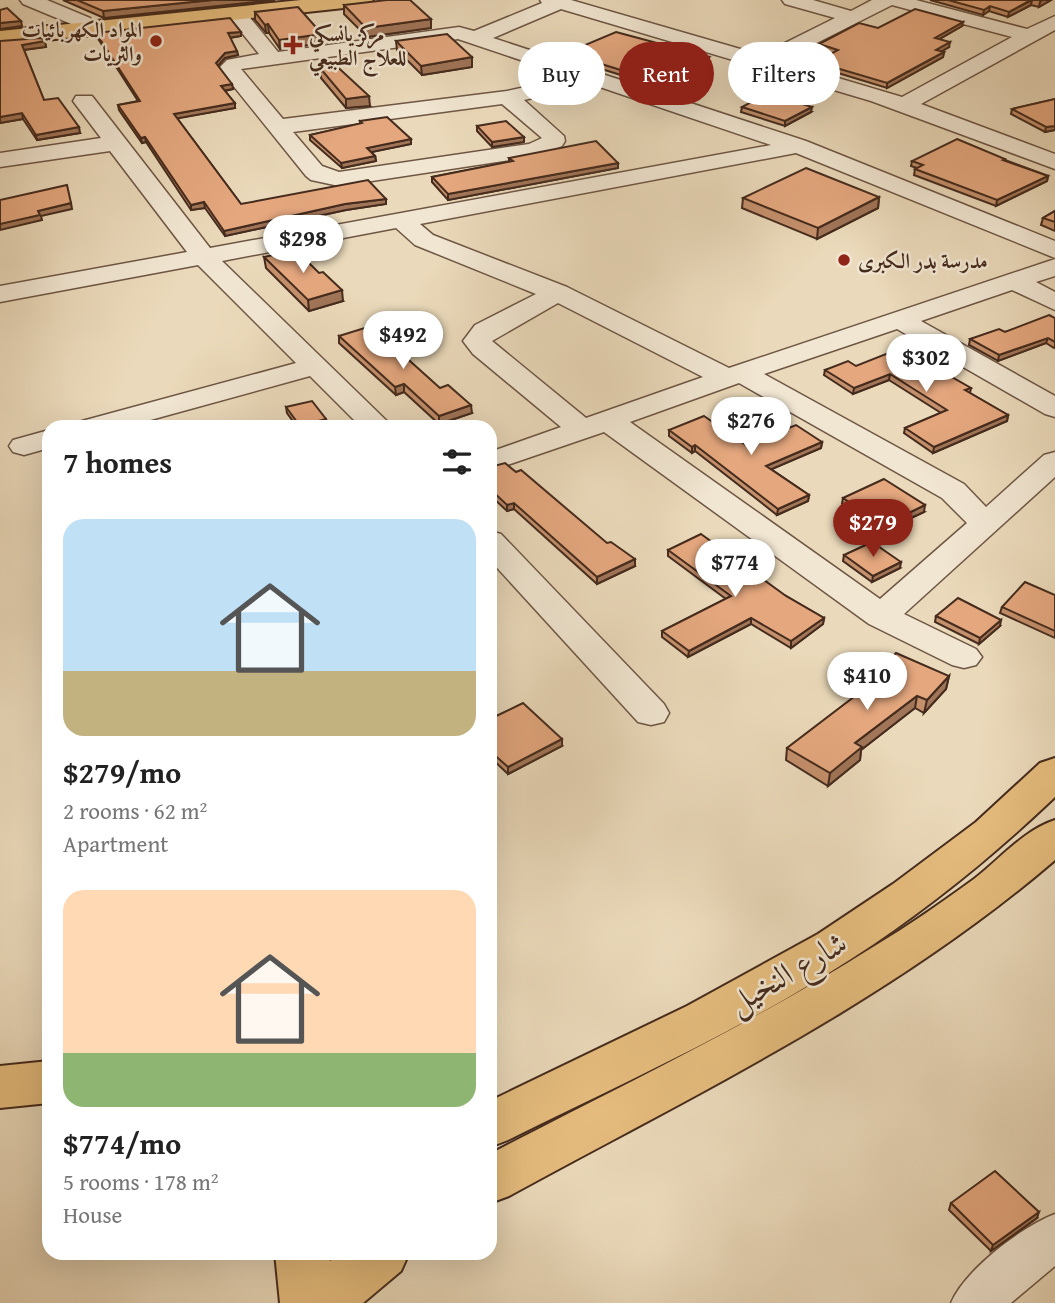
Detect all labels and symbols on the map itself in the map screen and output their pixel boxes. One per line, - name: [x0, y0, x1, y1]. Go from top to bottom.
- place label: المواد الكهربائيات والثريات: [22, 14, 142, 69]
- place label: مركز يانسكي للعلاج الطبيعي: [309, 18, 406, 77]
- marker: المواد الكهربائيات والثريات: [148, 33, 164, 49]
- marker: مركز يانسكي للعلاج الطبيعي: [283, 35, 303, 55]
- pin: $298: [262, 216, 344, 275]
- place label: مدرسة بدر الكبرى: [858, 245, 988, 276]
- marker: مدرسة بدر الكبرى: [836, 252, 852, 268]
- pin: $492: [362, 312, 444, 371]
- pin: $302: [885, 334, 967, 394]
- pin: $276: [710, 398, 792, 457]
- pin: $279: [832, 500, 914, 559]
- pin: $774: [694, 540, 776, 599]
- pin: $410: [826, 652, 908, 712]
- street label: شارع النخيل: [719, 919, 857, 1029]

